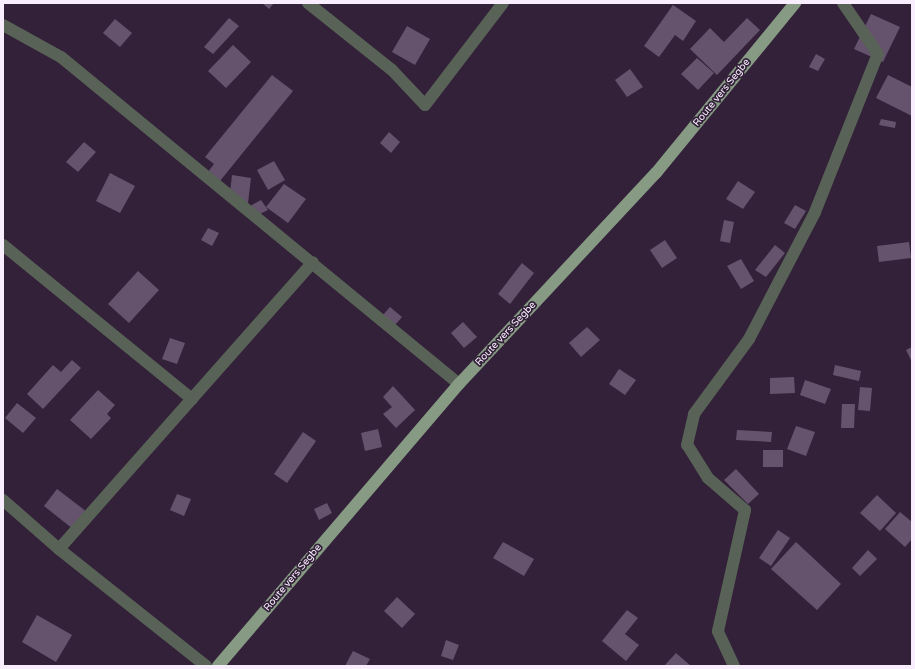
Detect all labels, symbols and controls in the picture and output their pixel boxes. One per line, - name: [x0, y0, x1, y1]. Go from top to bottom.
- street label: Route vers Segbe: [691, 57, 753, 129]
- street label: Route vers Segbe: [473, 299, 539, 369]
- street label: Route vers Segbe: [262, 542, 324, 614]

